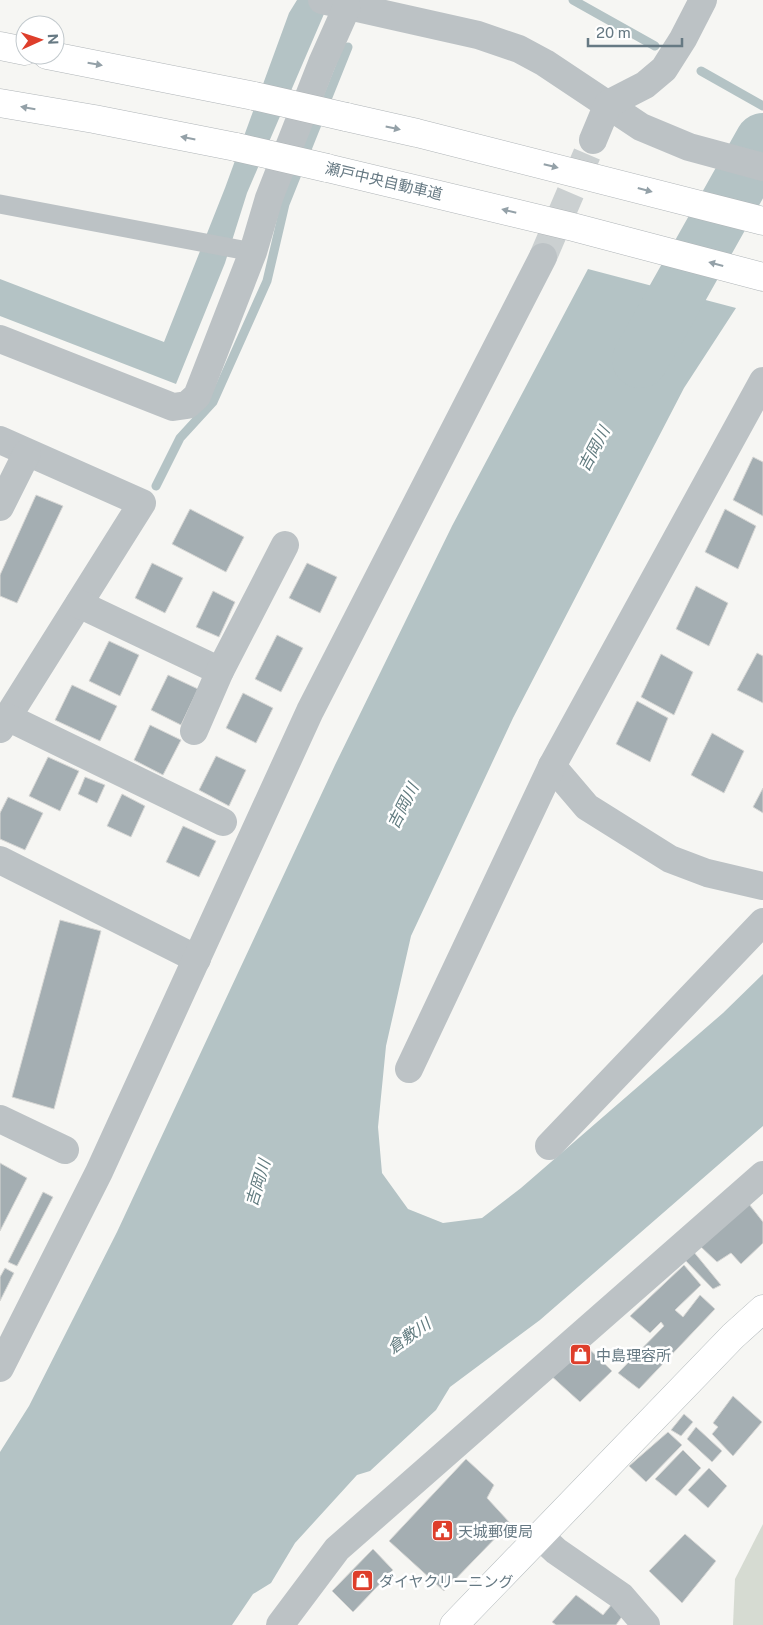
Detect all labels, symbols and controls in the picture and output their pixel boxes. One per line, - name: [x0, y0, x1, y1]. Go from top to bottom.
- north arrow: [15, 15, 65, 65]
- scale bar: [588, 15, 682, 47]
- text: 20 m: [596, 24, 631, 41]
- text: N: [45, 33, 61, 45]
- one-way arrow: [88, 60, 104, 68]
- one-way arrow: [20, 103, 36, 111]
- one-way arrow: [386, 124, 402, 132]
- one-way arrow: [179, 133, 195, 141]
- street label: 瀬戸中央自動車道: [324, 159, 444, 203]
- one-way arrow: [544, 162, 559, 170]
- one-way arrow: [638, 186, 653, 194]
- one-way arrow: [501, 207, 516, 215]
- one-way arrow: [708, 260, 723, 268]
- water label: 吉岡川: [574, 422, 615, 475]
- water label: 吉岡川: [384, 779, 423, 832]
- water label: 吉岡川: [242, 1155, 275, 1209]
- water label: 倉敷川: [384, 1313, 436, 1358]
- shop icon: 中島理容所: [568, 1343, 592, 1367]
- place label: 中島理容所: [596, 1347, 671, 1364]
- public building icon: 天城郵便局: [430, 1519, 454, 1543]
- place label: 天城郵便局: [458, 1523, 533, 1540]
- shop icon: ダイヤクリーニング: [351, 1569, 375, 1593]
- place label: ダイヤクリーニング: [379, 1573, 514, 1590]

